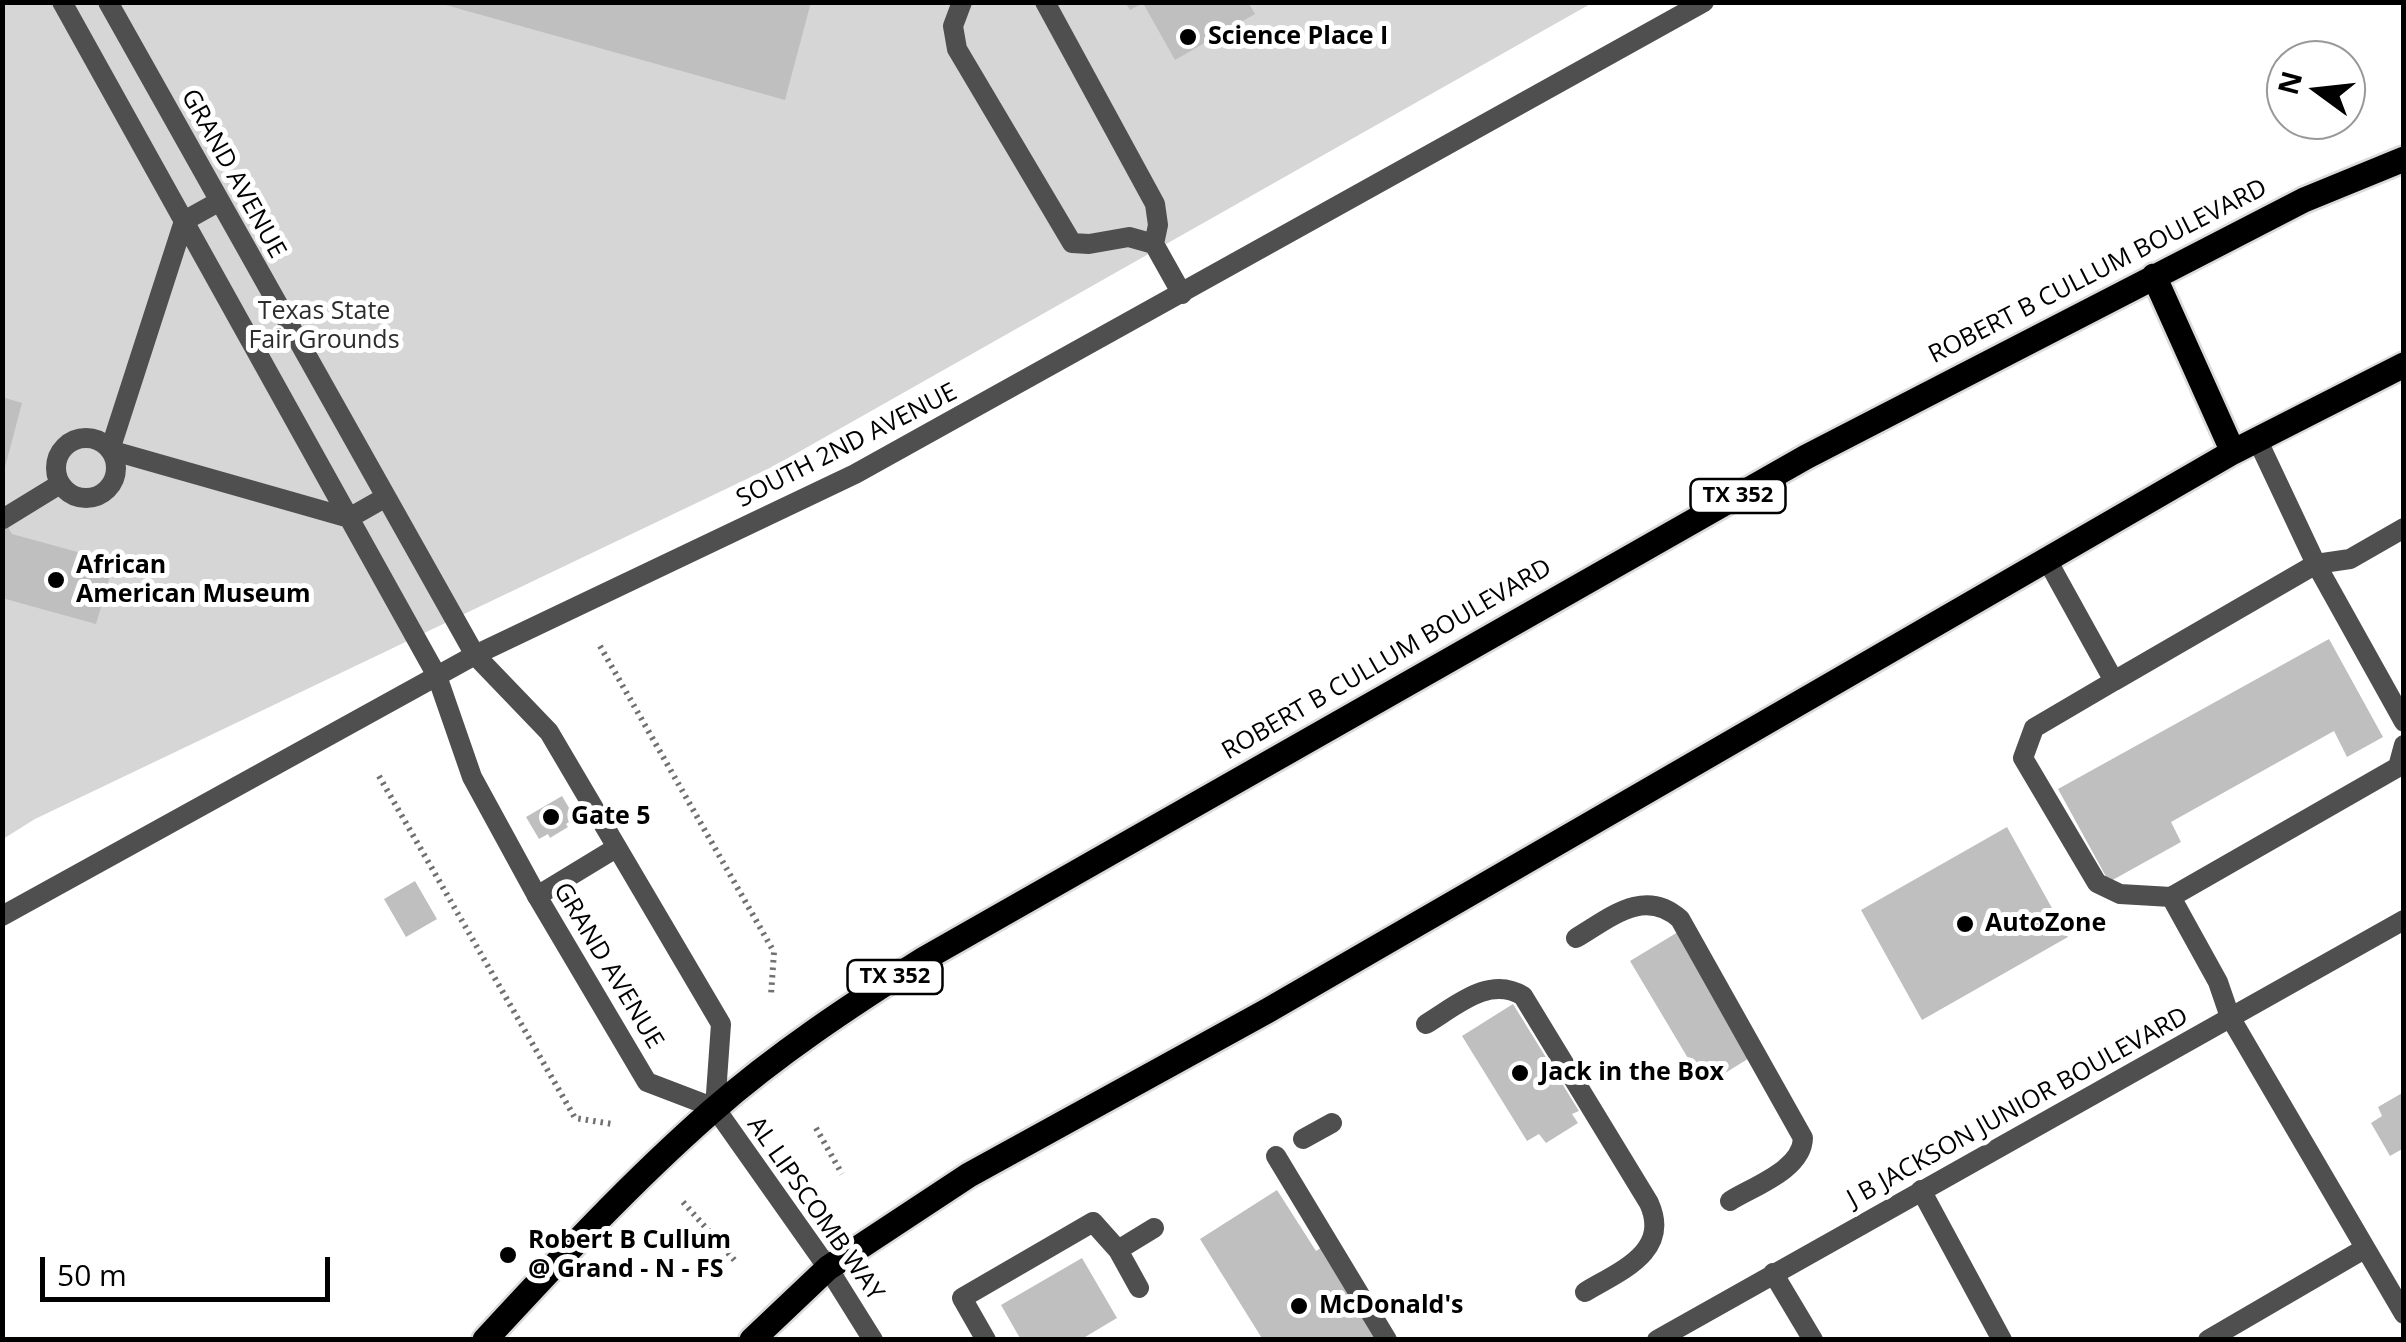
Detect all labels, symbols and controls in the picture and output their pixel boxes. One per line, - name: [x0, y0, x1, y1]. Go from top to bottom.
- place label: Science Place I: [1208, 22, 1388, 52]
- marker: Science Place I: [1177, 26, 1199, 48]
- north arrow: [2266, 40, 2366, 140]
- text: N: [2268, 67, 2310, 99]
- street label: GRAND AVENUE: [174, 84, 292, 264]
- street label: ROBERT B CULLUM BOULEVARD: [1924, 173, 2272, 371]
- park label: Texas State Fair Grounds: [248, 297, 400, 356]
- street label: SOUTH 2ND AVENUE: [732, 377, 962, 515]
- road number: TX 352: [1690, 479, 1786, 513]
- place label: African American Museum: [76, 551, 311, 610]
- street label: ROBERT B CULLUM BOULEVARD: [1217, 553, 1557, 767]
- marker: African American Museum: [45, 569, 67, 591]
- place label: Gate 5: [571, 802, 651, 832]
- marker: Gate 5: [540, 806, 562, 828]
- street label: GRAND AVENUE: [547, 878, 669, 1054]
- place label: AutoZone: [1985, 909, 2106, 939]
- marker: AutoZone: [1954, 913, 1976, 935]
- road number: TX 352: [848, 960, 942, 994]
- street label: J B JACKSON JUNIOR BOULEVARD: [1842, 1002, 2194, 1214]
- place label: Jack in the Box: [1540, 1058, 1724, 1088]
- marker: Jack in the Box: [1509, 1062, 1531, 1084]
- street label: AL LIPSCOMB WAY: [740, 1111, 890, 1307]
- place label: Robert B Cullum @ Grand - N - FS: [528, 1226, 731, 1285]
- scale bar: [45, 1237, 335, 1299]
- marker: Robert B Cullum @ Grand - N - FS: [497, 1244, 519, 1266]
- text: 50 m: [57, 1254, 127, 1295]
- place label: McDonald's: [1319, 1291, 1463, 1321]
- marker: McDonald's: [1288, 1295, 1310, 1317]

